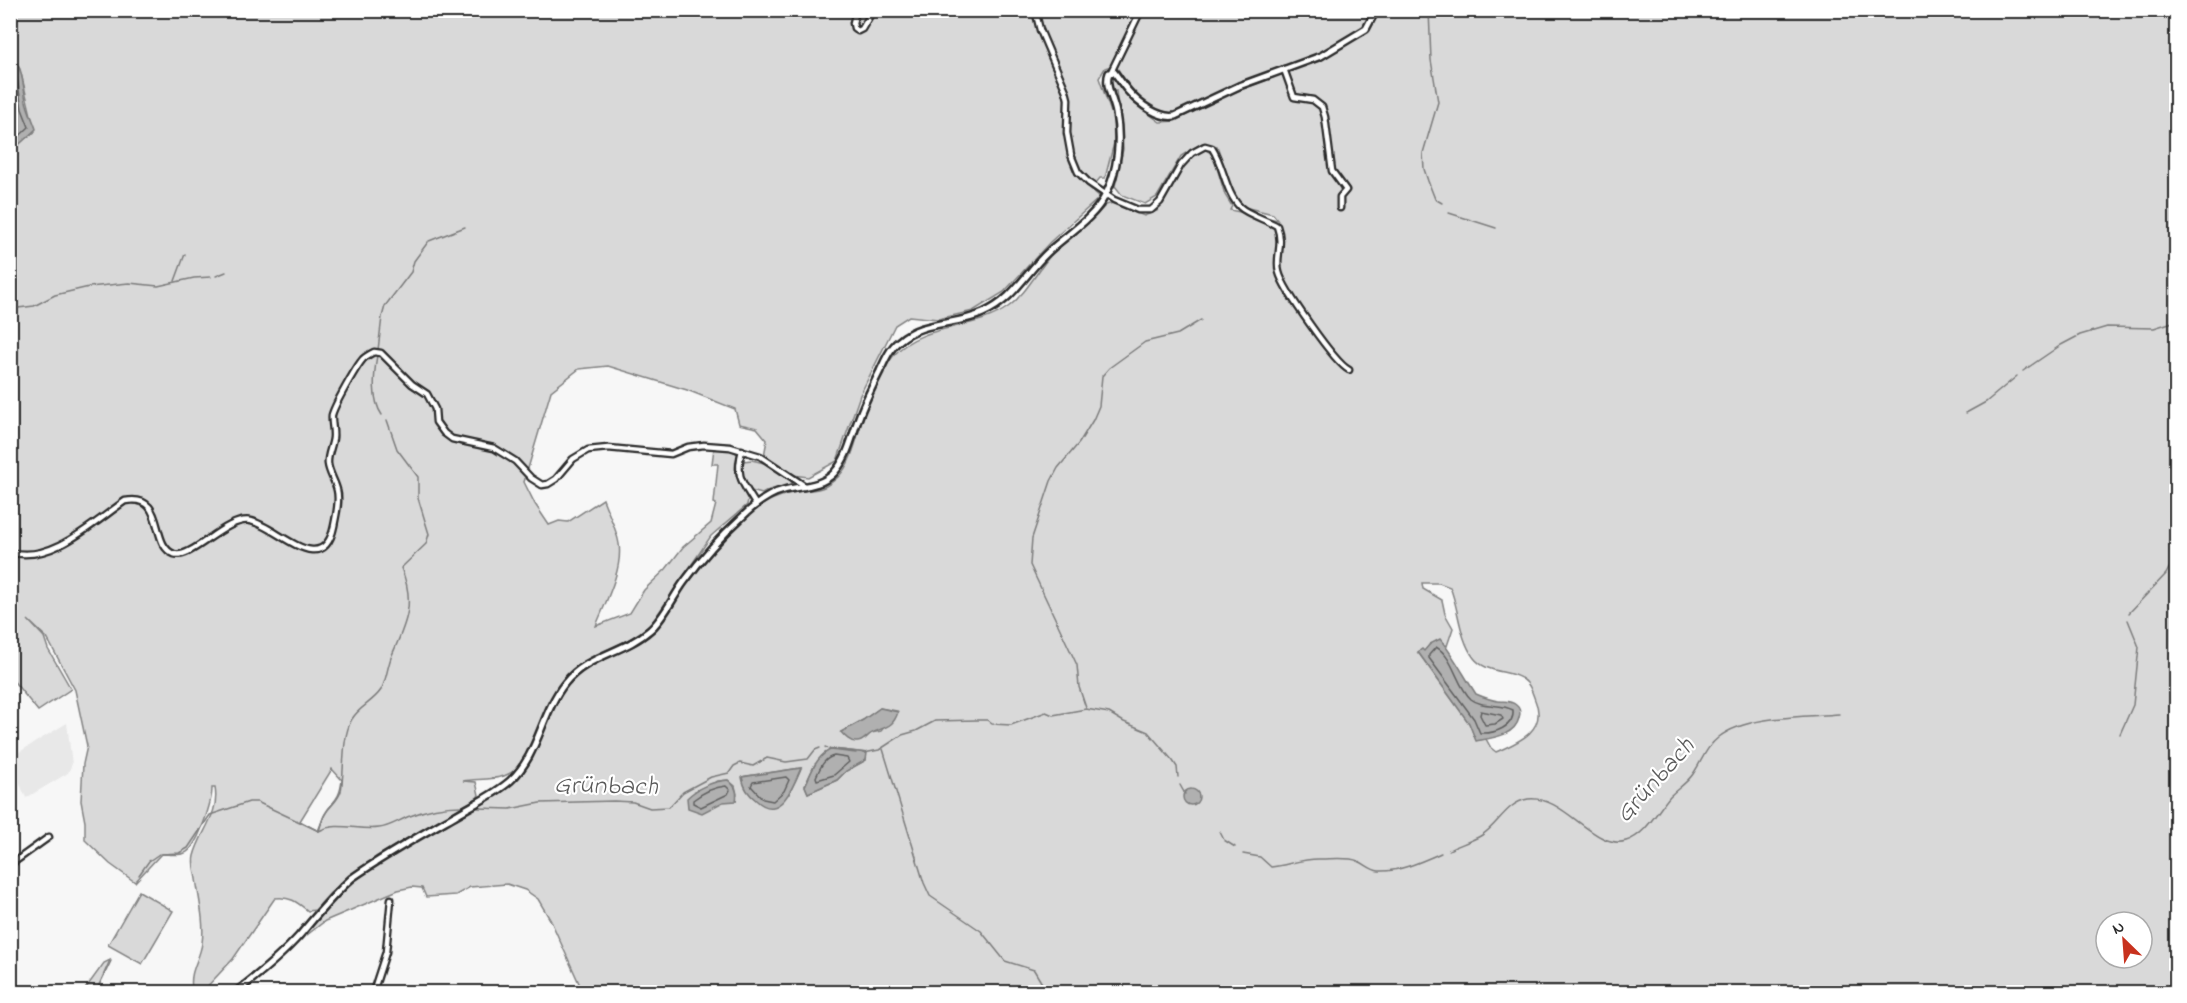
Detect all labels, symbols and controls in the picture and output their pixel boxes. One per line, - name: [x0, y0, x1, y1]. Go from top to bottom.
- water label: Grünbach: [1607, 729, 1705, 832]
- water label: Grünbach: [554, 767, 659, 807]
- north arrow: [2094, 910, 2154, 970]
- text: N: [2109, 915, 2129, 941]

